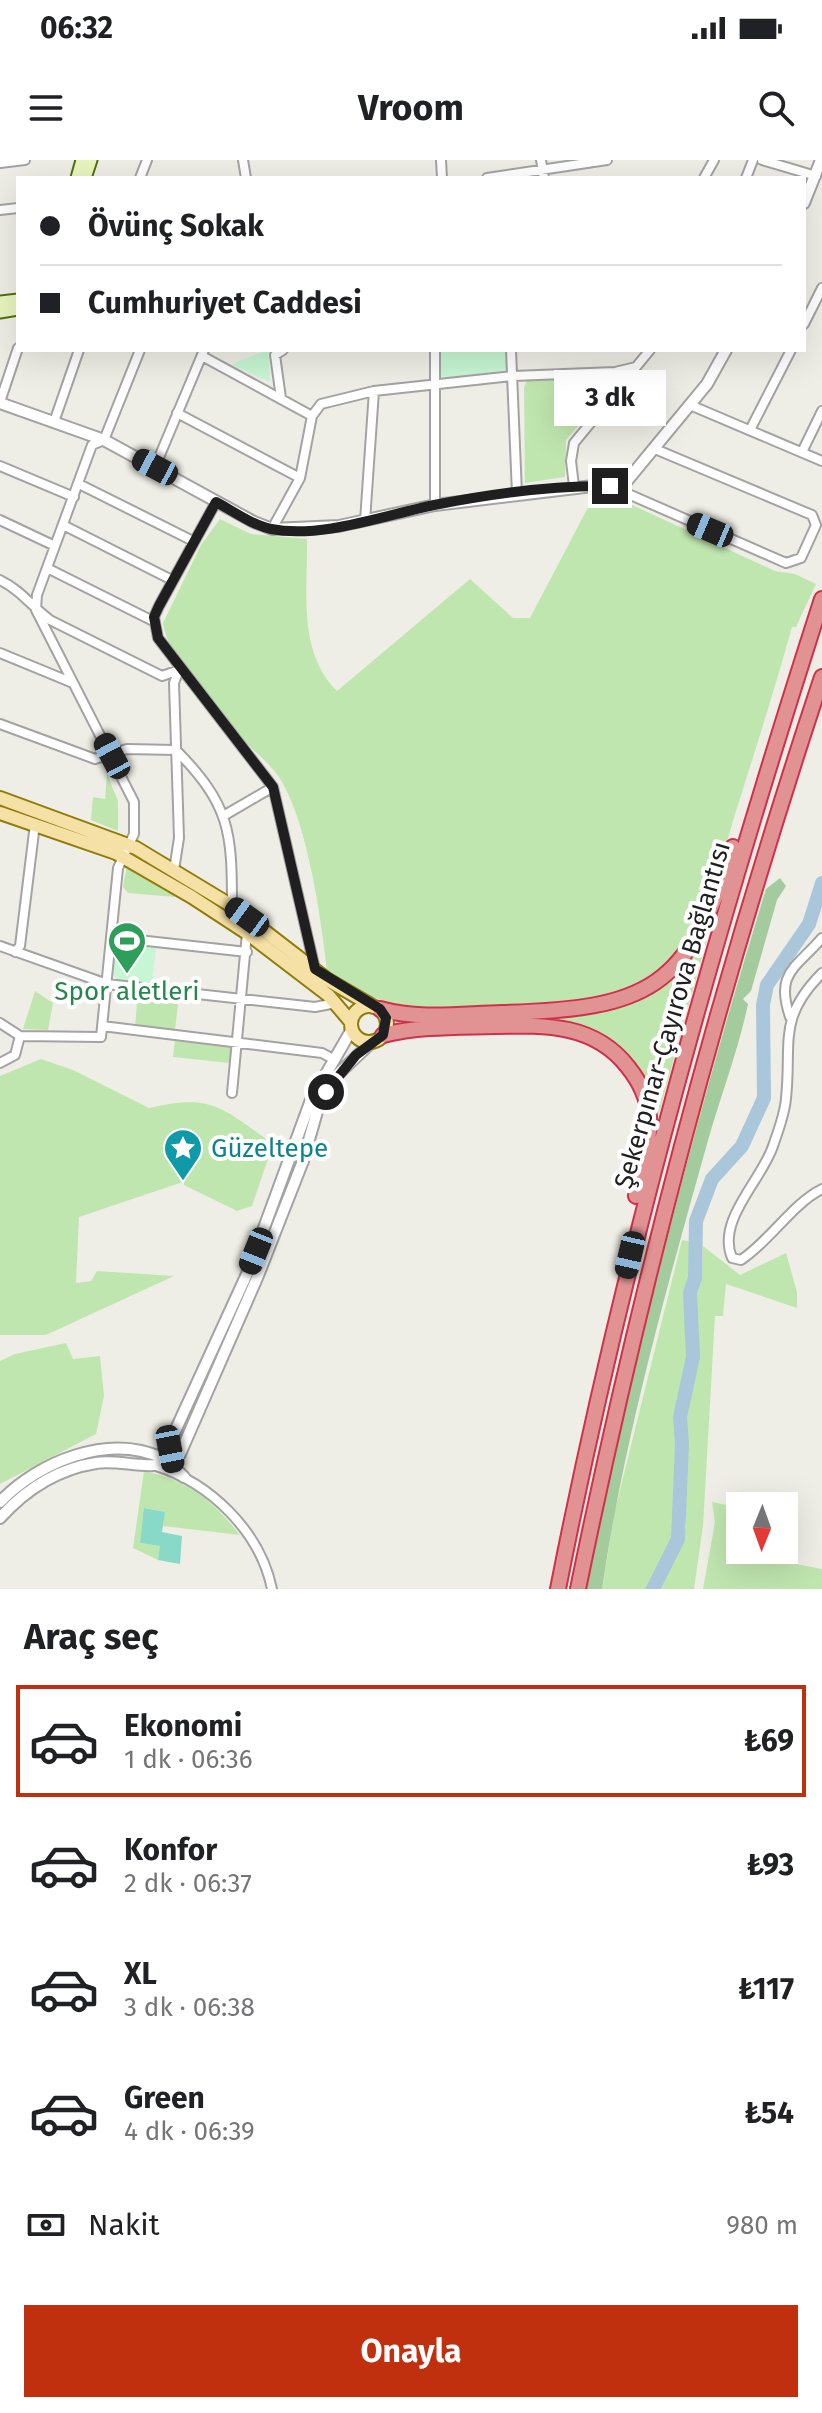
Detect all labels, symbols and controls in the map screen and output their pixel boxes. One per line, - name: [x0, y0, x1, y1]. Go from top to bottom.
- text: 06:32: [40, 10, 113, 46]
- icon: menu: [24, 86, 68, 130]
- text: Vroom: [358, 86, 464, 130]
- icon: search: [754, 86, 798, 130]
- text: Övünç Sokak: [88, 208, 264, 244]
- text: Cumhuriyet Caddesi: [88, 285, 362, 321]
- callout: 3 dk: [554, 370, 666, 426]
- text: 3 dk: [585, 382, 635, 413]
- car: [128, 445, 182, 489]
- route end: [592, 468, 628, 504]
- car: [683, 510, 737, 550]
- car: [90, 729, 134, 783]
- street label: Şekerpınar-Çayırova Bağlantısı: [608, 838, 737, 1192]
- car: [221, 893, 273, 941]
- sports icon: Spor aletleri: [106, 920, 148, 975]
- place label: Spor aletleri: [54, 976, 200, 1007]
- route start: [308, 1074, 344, 1110]
- place icon: Güzeltepe: [162, 1127, 204, 1182]
- place label: Güzeltepe: [211, 1133, 328, 1164]
- car: [236, 1224, 276, 1278]
- car: [613, 1229, 647, 1281]
- car: [154, 1423, 186, 1475]
- north arrow: [726, 1492, 798, 1564]
- map controls: [726, 1492, 798, 1564]
- text: Araç seç: [24, 1615, 158, 1659]
- icon: car: [28, 1705, 100, 1777]
- text: Ekonomi: [124, 1708, 242, 1744]
- text: ₺69: [744, 1723, 794, 1759]
- text: 1 dk · 06:36: [124, 1744, 253, 1775]
- icon: car: [28, 1829, 100, 1901]
- text: Konfor: [124, 1832, 217, 1868]
- text: ₺93: [747, 1847, 794, 1883]
- text: 2 dk · 06:37: [124, 1868, 252, 1899]
- icon: car: [28, 1953, 100, 2025]
- text: XL: [124, 1956, 157, 1992]
- text: ₺117: [738, 1971, 794, 2007]
- text: 3 dk · 06:38: [124, 1992, 255, 2023]
- icon: car: [28, 2077, 100, 2149]
- text: Green: [124, 2080, 205, 2116]
- text: ₺54: [744, 2095, 794, 2131]
- text: 4 dk · 06:39: [124, 2116, 255, 2147]
- icon: cash: [24, 2203, 68, 2247]
- text: Nakit: [88, 2207, 159, 2243]
- text: 980 m: [726, 2210, 798, 2241]
- button: Onayla: [24, 2305, 798, 2397]

